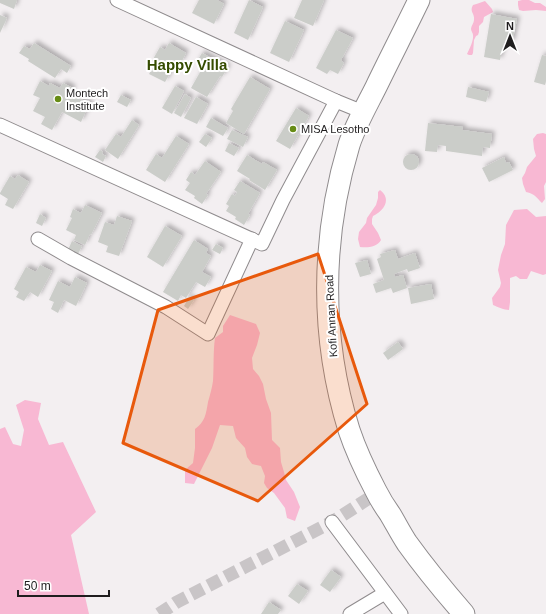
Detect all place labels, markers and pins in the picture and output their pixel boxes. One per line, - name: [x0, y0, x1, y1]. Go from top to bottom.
- place label: Montech Institute: [66, 87, 108, 112]
- marker: Montech Institute: [53, 94, 63, 104]
- place label: MISA Lesotho: [301, 123, 370, 135]
- marker: MISA Lesotho: [288, 124, 298, 134]

